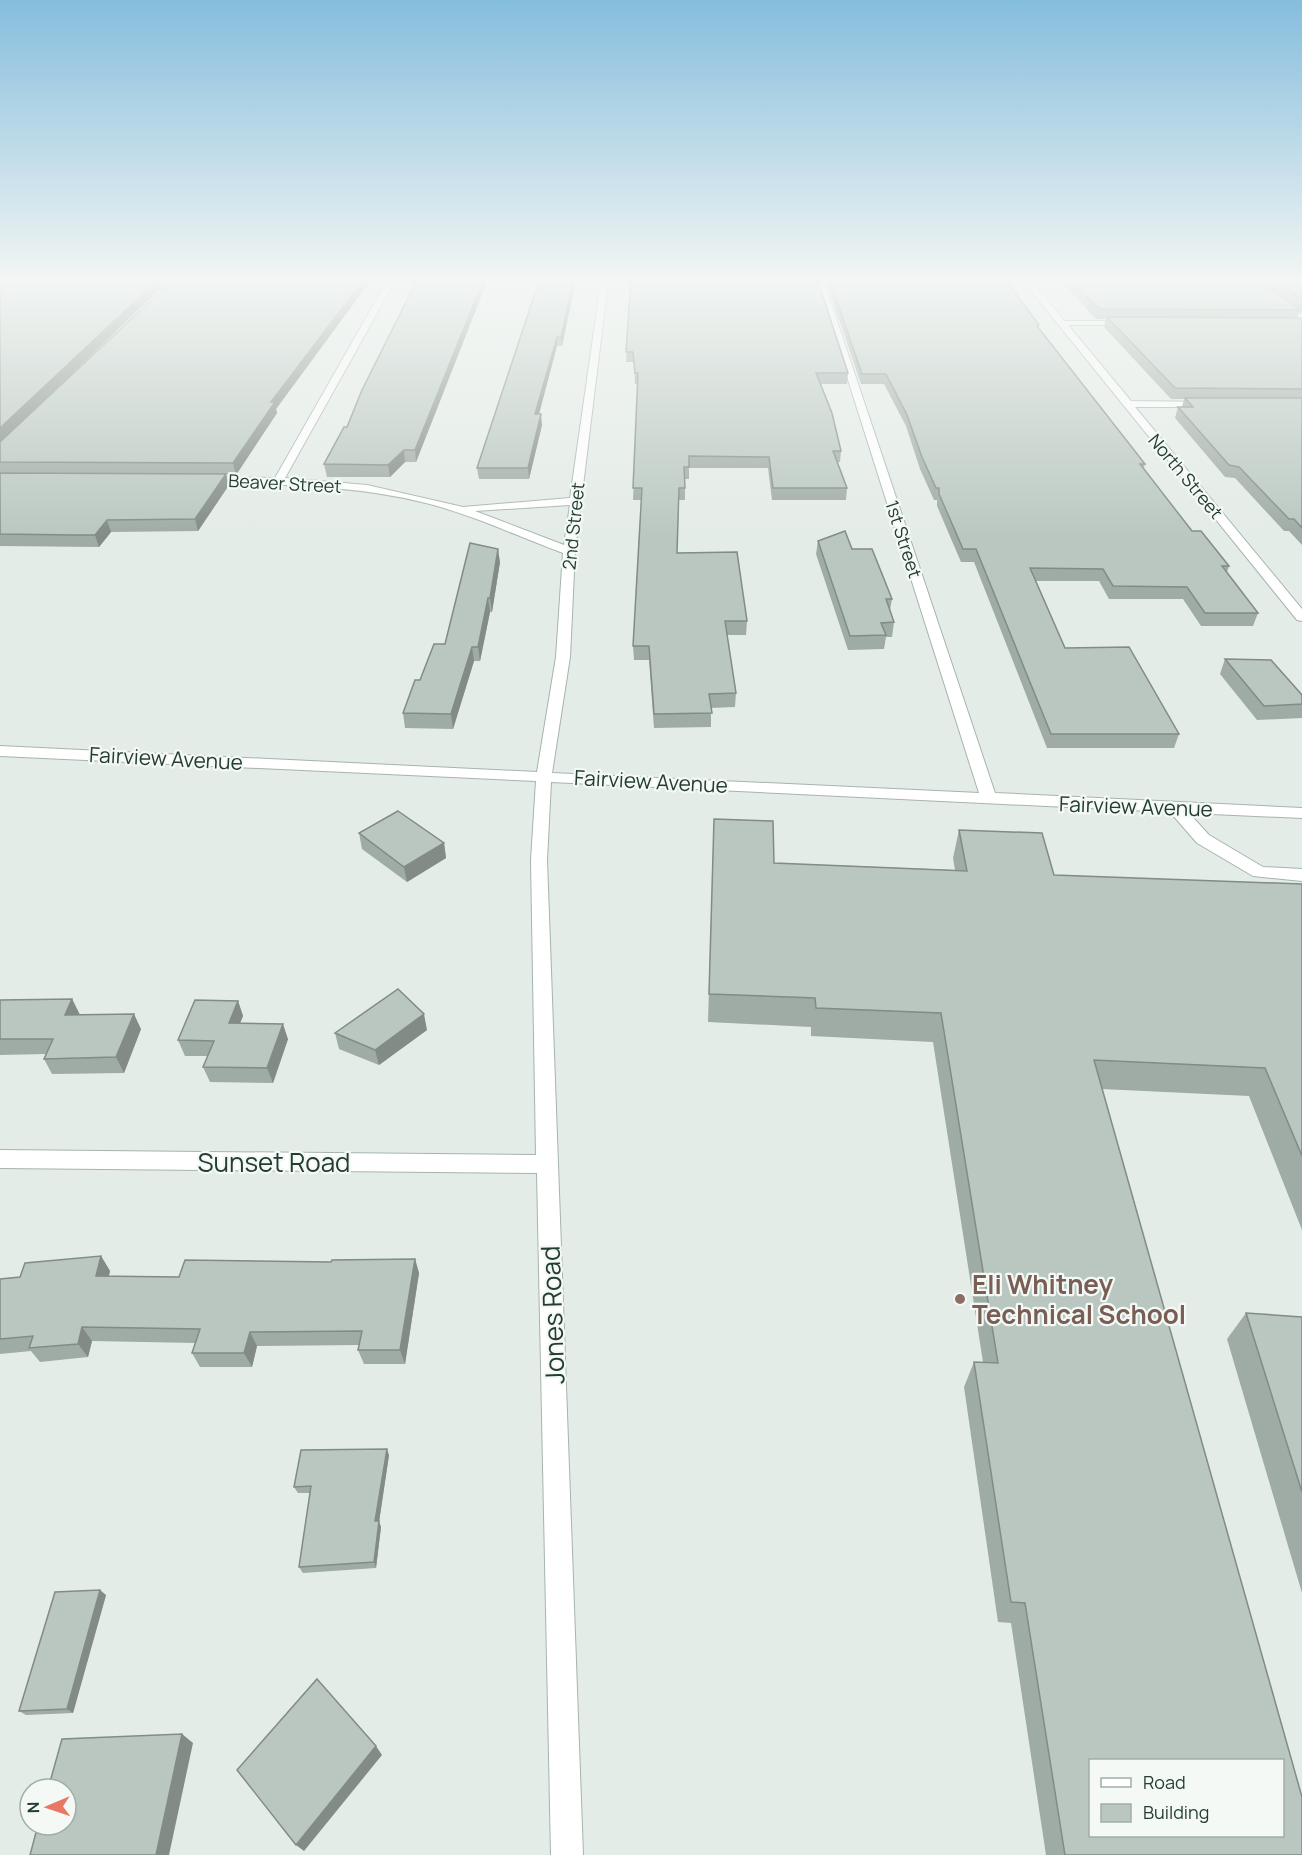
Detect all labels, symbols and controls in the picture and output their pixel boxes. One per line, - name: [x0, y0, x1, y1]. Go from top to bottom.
- street label: North Street: [1143, 429, 1229, 523]
- street label: Beaver Street: [228, 468, 342, 498]
- street label: 2nd Street: [556, 481, 590, 571]
- street label: 1st Street: [880, 497, 928, 581]
- street label: Fairview Avenue: [88, 740, 244, 776]
- street label: Fairview Avenue: [573, 763, 729, 799]
- street label: Fairview Avenue: [1059, 789, 1213, 823]
- street label: Sunset Road: [198, 1144, 351, 1180]
- street label: Jones Road: [532, 1245, 572, 1385]
- place label: Eli Whitney Technical School: [972, 1266, 1186, 1332]
- marker: Eli Whitney Technical School: [953, 1292, 967, 1306]
- legend: [1089, 1759, 1284, 1837]
- text: Road: [1143, 1770, 1186, 1794]
- north arrow: [18, 1777, 78, 1837]
- text: Building: [1143, 1800, 1209, 1824]
- text: N: [22, 1801, 44, 1814]

